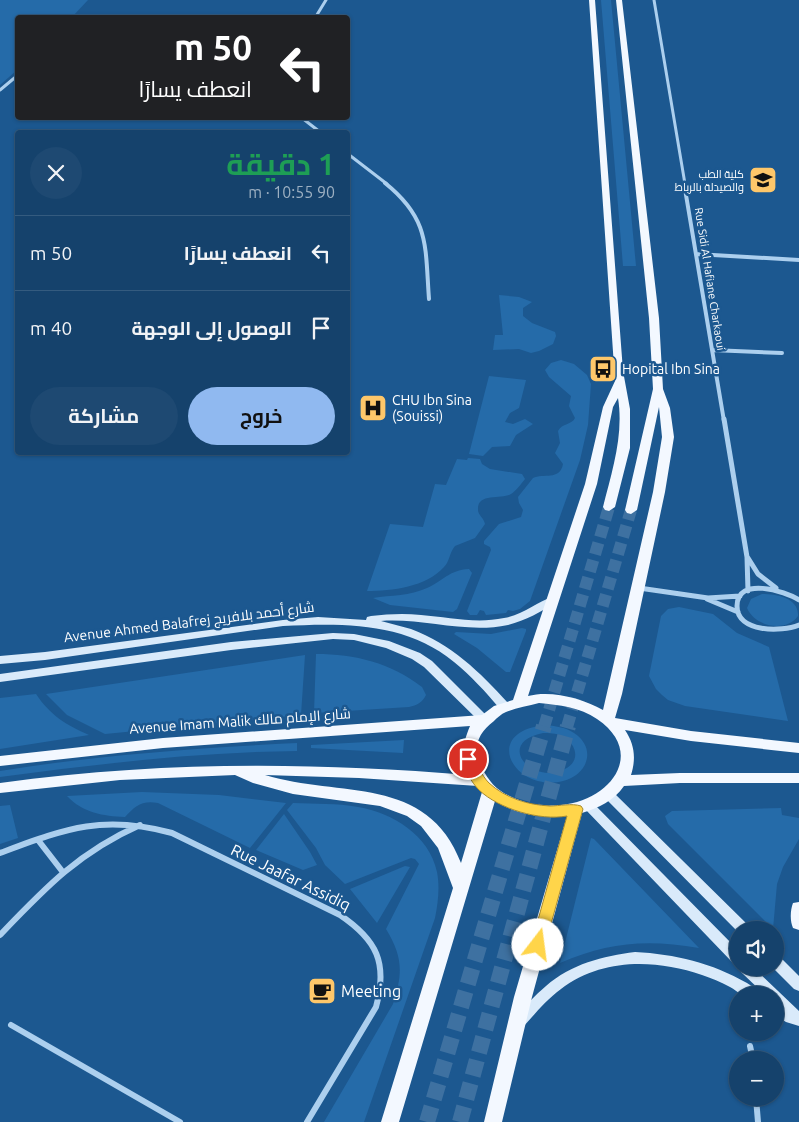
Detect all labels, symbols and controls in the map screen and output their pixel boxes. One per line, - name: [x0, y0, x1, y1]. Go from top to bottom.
- text: 50 m: [174, 27, 252, 67]
- icon: left: [270, 35, 335, 100]
- text: انعطف يسارًا: [139, 76, 252, 101]
- button: close: [30, 147, 82, 199]
- text: 1 دقيقة: [226, 147, 335, 181]
- school or university icon: كلية الطب والصيدلة بالرباط: [748, 165, 778, 195]
- place label: كلية الطب والصيدلة بالرباط: [675, 168, 744, 194]
- text: 90 m · 10:55: [248, 183, 335, 201]
- street label: Rue Sidi Al Hafiane Charkaoui: [693, 207, 727, 351]
- icon: left: [307, 239, 335, 267]
- text: 50 m: [30, 242, 72, 264]
- text: انعطف يسارًا: [184, 242, 292, 264]
- icon: arrive: [307, 314, 335, 342]
- text: 40 m: [30, 317, 72, 339]
- text: الوصول إلى الوجهة: [132, 317, 292, 339]
- bus stop icon: Hopital Ibn Sina: [588, 354, 618, 384]
- place label: Hopital Ibn Sina: [622, 361, 720, 377]
- button: مشاركة: [30, 387, 178, 445]
- button: خروج: [188, 387, 335, 445]
- place label: CHU Ibn Sina (Souissi): [392, 392, 472, 424]
- hospital icon: CHU Ibn Sina (Souissi): [358, 393, 388, 423]
- street label: Avenue Ahmed Balafrej شارع أحمد بلافريج: [63, 598, 315, 646]
- street label: Avenue Imam Malik شارع الإمام مالك: [129, 705, 351, 739]
- pin: [447, 738, 489, 780]
- icon: arrive: [454, 745, 482, 773]
- street label: Rue Jaafar Assidiq: [228, 840, 354, 914]
- position arrow: [511, 918, 563, 970]
- map controls: [729, 921, 784, 1106]
- button: sound: [729, 921, 784, 976]
- cafe icon: Meeting: [307, 976, 337, 1006]
- place label: Meeting: [341, 982, 401, 1000]
- button: +: [729, 986, 784, 1041]
- button: −: [729, 1051, 784, 1106]

